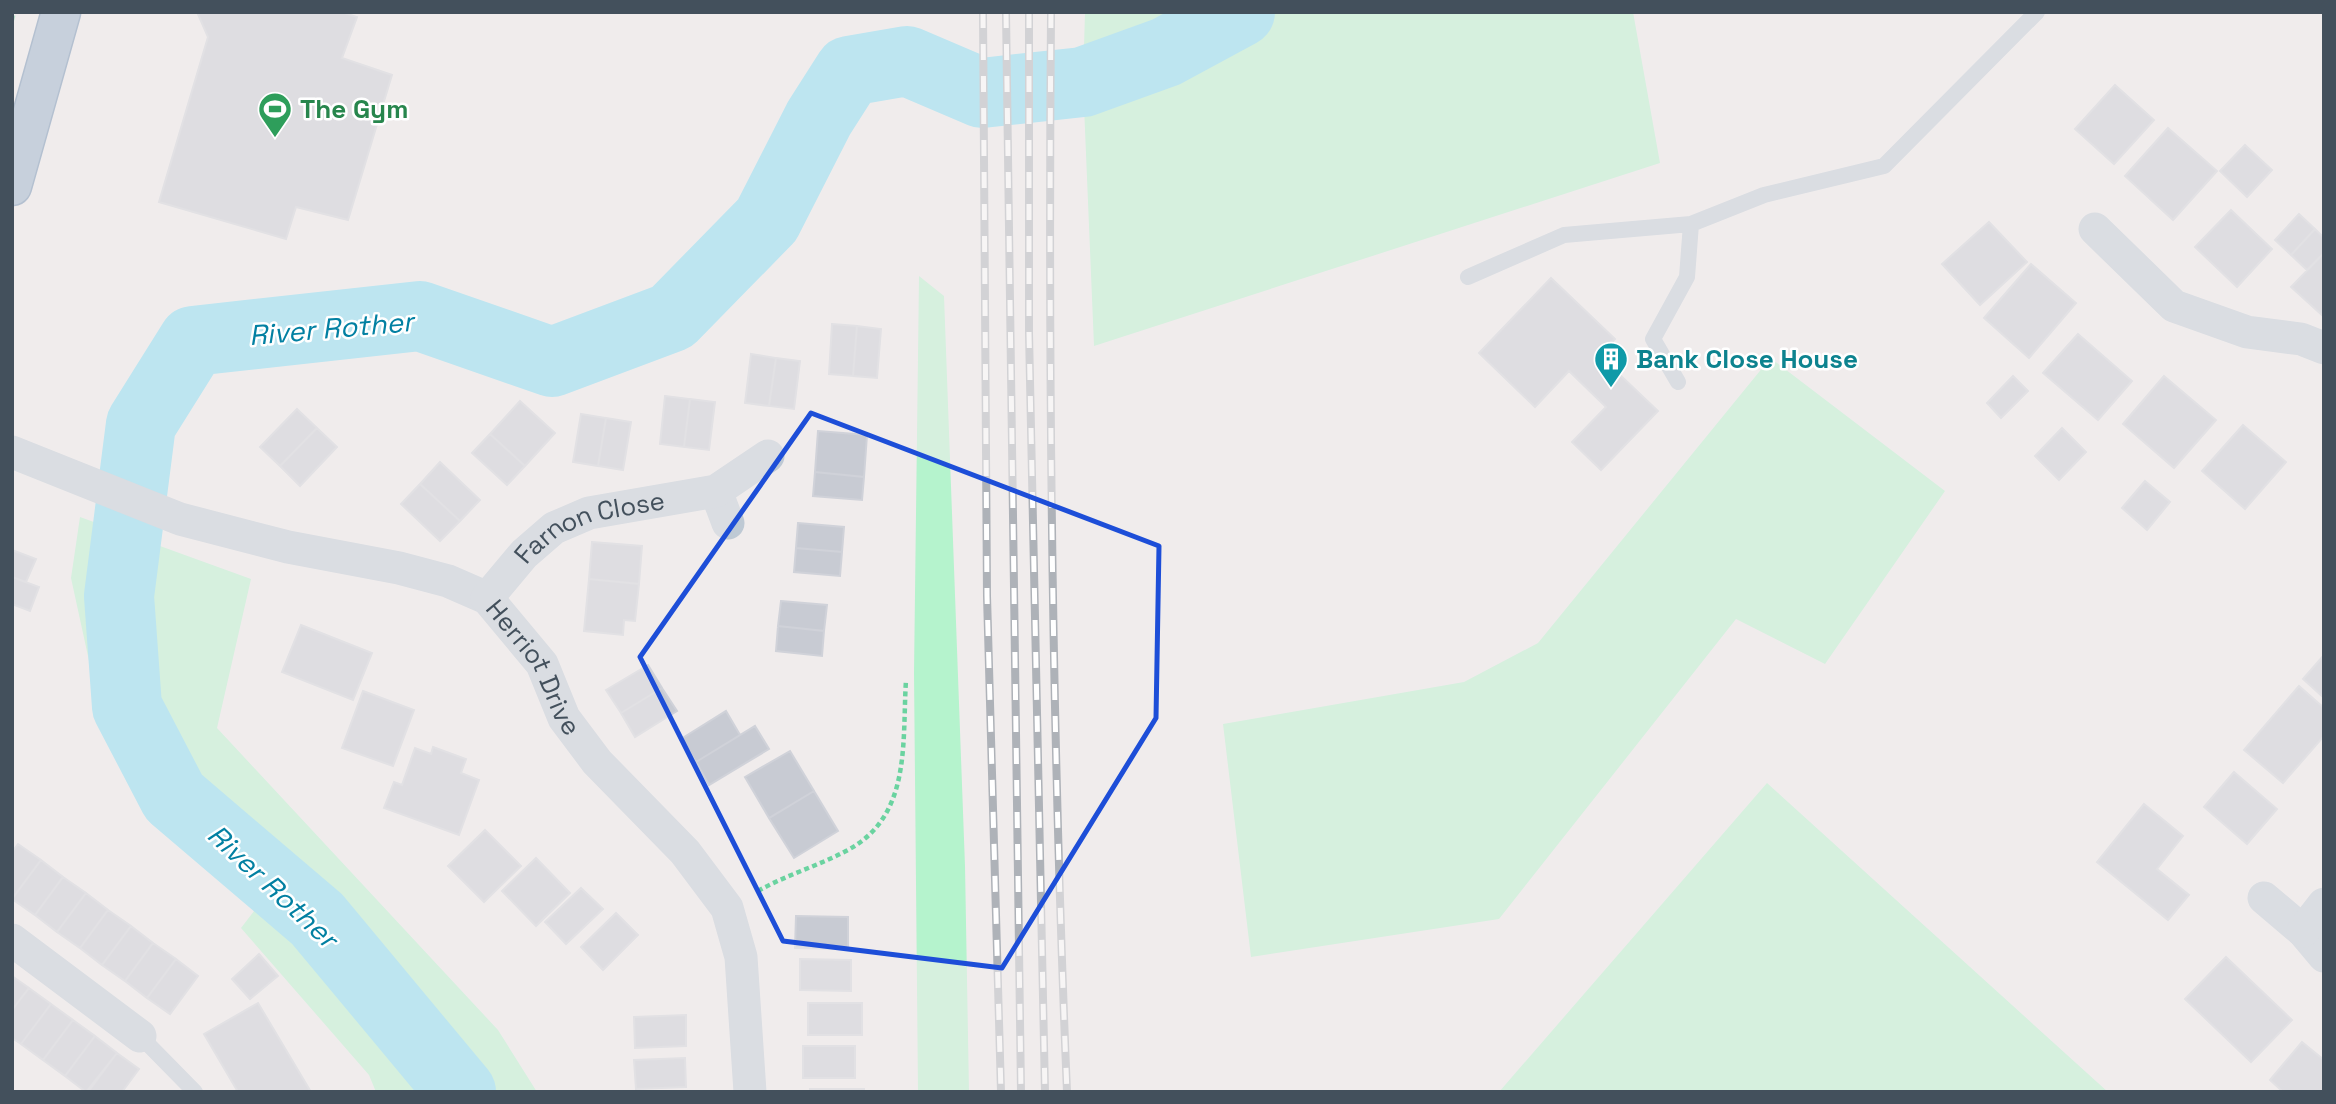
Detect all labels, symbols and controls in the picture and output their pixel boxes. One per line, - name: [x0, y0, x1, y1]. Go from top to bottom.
- sports icon: The Gym: [256, 90, 294, 139]
- place label: The Gym: [300, 92, 408, 126]
- water label: River Rother: [247, 303, 418, 353]
- building icon: Bank Close House: [1592, 340, 1630, 389]
- place label: Bank Close House: [1636, 342, 1858, 376]
- street label: Farnon Close: [506, 483, 667, 571]
- street label: Herriot Drive: [478, 592, 588, 742]
- water label: River Rother: [200, 817, 348, 958]

